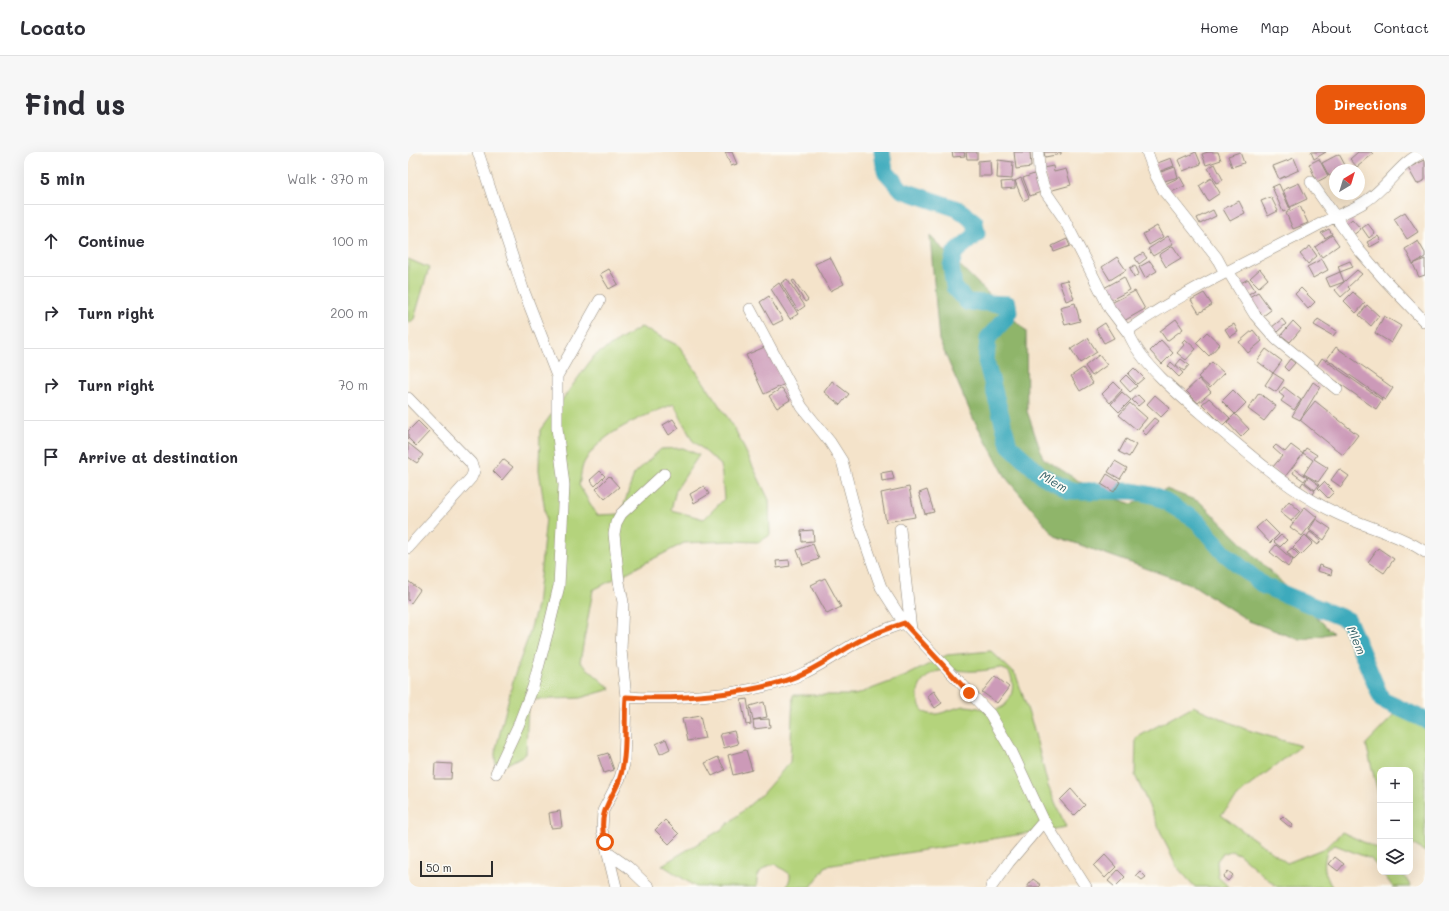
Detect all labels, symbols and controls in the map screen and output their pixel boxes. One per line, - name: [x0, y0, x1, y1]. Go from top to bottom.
- text: Locato: [20, 15, 86, 40]
- text: Home: [1200, 18, 1238, 37]
- text: Map: [1260, 18, 1289, 37]
- text: About: [1311, 18, 1352, 37]
- text: Contact: [1374, 18, 1429, 37]
- button: Directions: [1316, 85, 1425, 124]
- text: Find us: [24, 86, 125, 122]
- north arrow: [1329, 164, 1365, 200]
- text: 5 min: [40, 167, 85, 189]
- text: Walk · 370 m: [287, 170, 368, 187]
- icon: ahead: [40, 230, 62, 252]
- text: Continue: [78, 231, 145, 251]
- text: 100 m: [332, 232, 368, 249]
- icon: right: [40, 302, 62, 324]
- text: Turn right: [78, 303, 155, 323]
- text: 200 m: [330, 304, 368, 321]
- icon: right: [40, 374, 62, 396]
- text: Turn right: [78, 375, 155, 395]
- text: 70 m: [338, 376, 368, 393]
- icon: arrive: [40, 446, 62, 468]
- text: Arrive at destination: [78, 447, 238, 467]
- water label: Mlem: [1037, 467, 1071, 495]
- water label: Mlem: [1344, 623, 1370, 657]
- route end: [960, 684, 978, 702]
- map controls: [1377, 767, 1413, 875]
- button: +: [1377, 767, 1413, 803]
- button: −: [1377, 803, 1413, 839]
- route start: [596, 833, 614, 851]
- button: layers: [1377, 839, 1413, 875]
- scale bar: [420, 859, 493, 878]
- text: 50 m: [426, 860, 452, 875]

